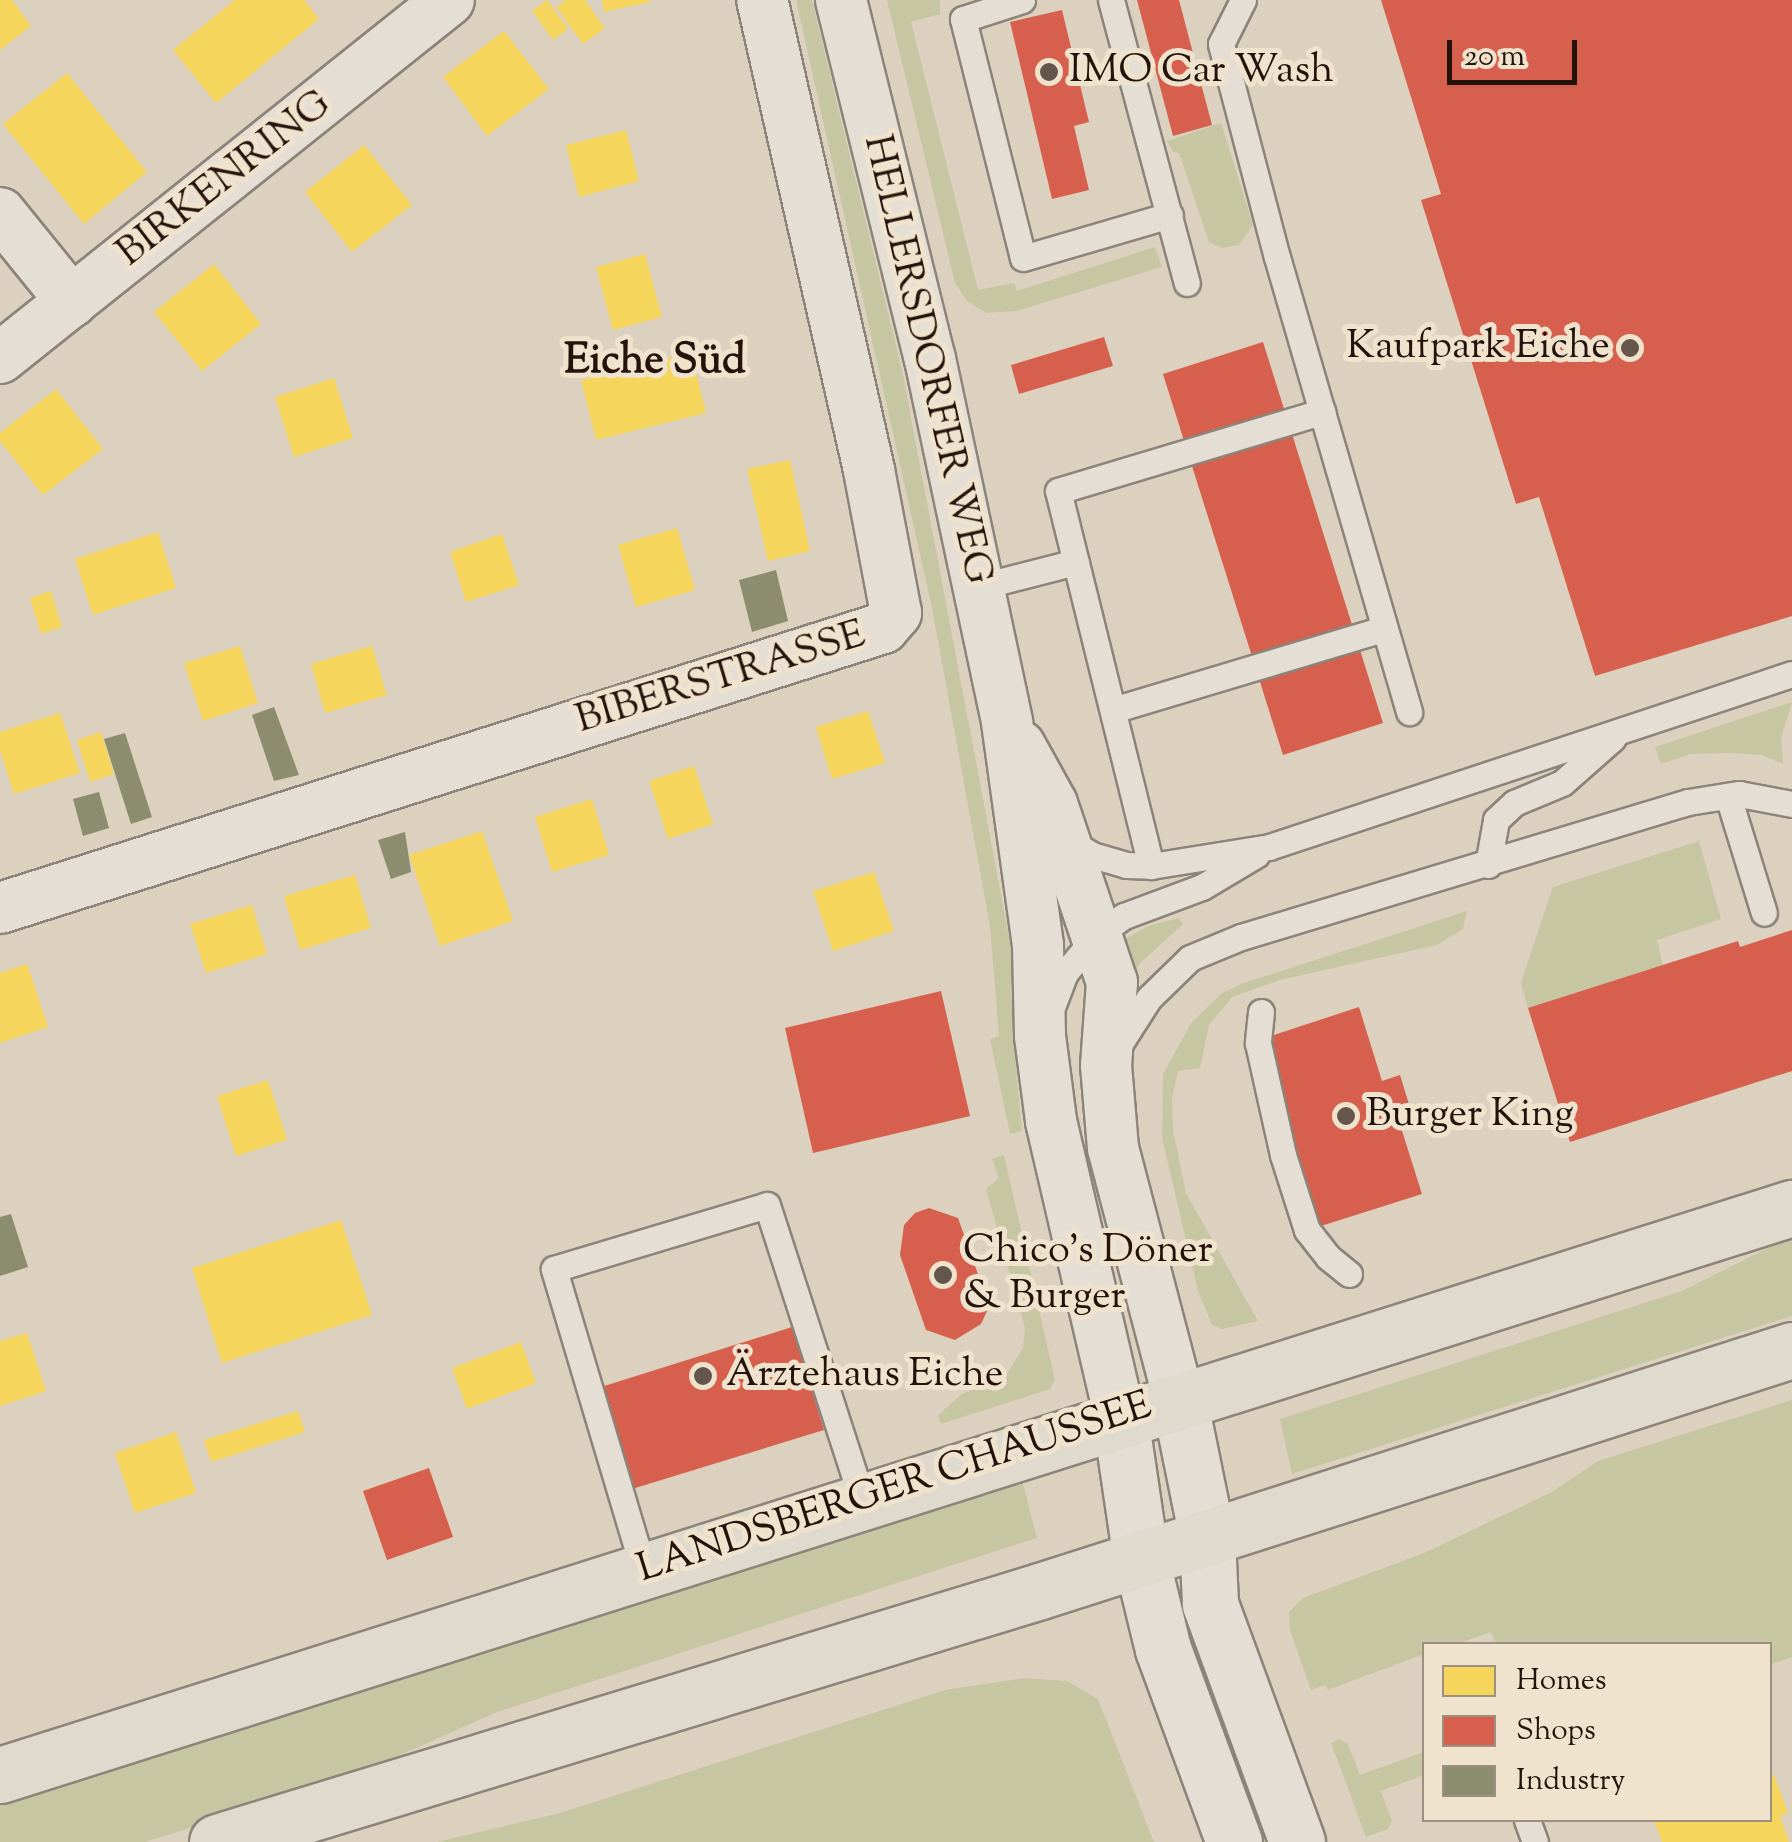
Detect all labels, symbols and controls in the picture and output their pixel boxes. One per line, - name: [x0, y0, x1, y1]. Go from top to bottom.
- scale bar: [1452, 20, 1582, 82]
- text: 20 m: [1464, 36, 1525, 79]
- place label: IMO Car Wash: [1069, 48, 1334, 96]
- marker: IMO Car Wash: [1038, 61, 1060, 83]
- street label: BIRKENRING: [108, 81, 342, 279]
- street label: HELLERSDORFER WEG: [851, 131, 1001, 589]
- place label: Kaufpark Eiche: [1346, 324, 1610, 372]
- district label: Eiche Süd: [564, 337, 746, 387]
- marker: Kaufpark Eiche: [1619, 337, 1641, 359]
- street label: BIBERSTRASSE: [570, 612, 872, 746]
- place label: Burger King: [1366, 1092, 1574, 1140]
- marker: Burger King: [1335, 1105, 1357, 1127]
- place label: Chico's Döner & Burger: [963, 1228, 1213, 1322]
- marker: Chico's Döner & Burger: [932, 1264, 954, 1286]
- place label: Ärztehaus Eiche: [726, 1352, 1003, 1400]
- marker: Ärztehaus Eiche: [690, 1363, 716, 1389]
- street label: LANDSBERGER CHAUSSEE: [632, 1383, 1158, 1595]
- legend: [1422, 1642, 1772, 1822]
- text: Homes: [1516, 1660, 1606, 1703]
- text: Shops: [1516, 1710, 1596, 1753]
- text: Industry: [1516, 1760, 1625, 1803]

